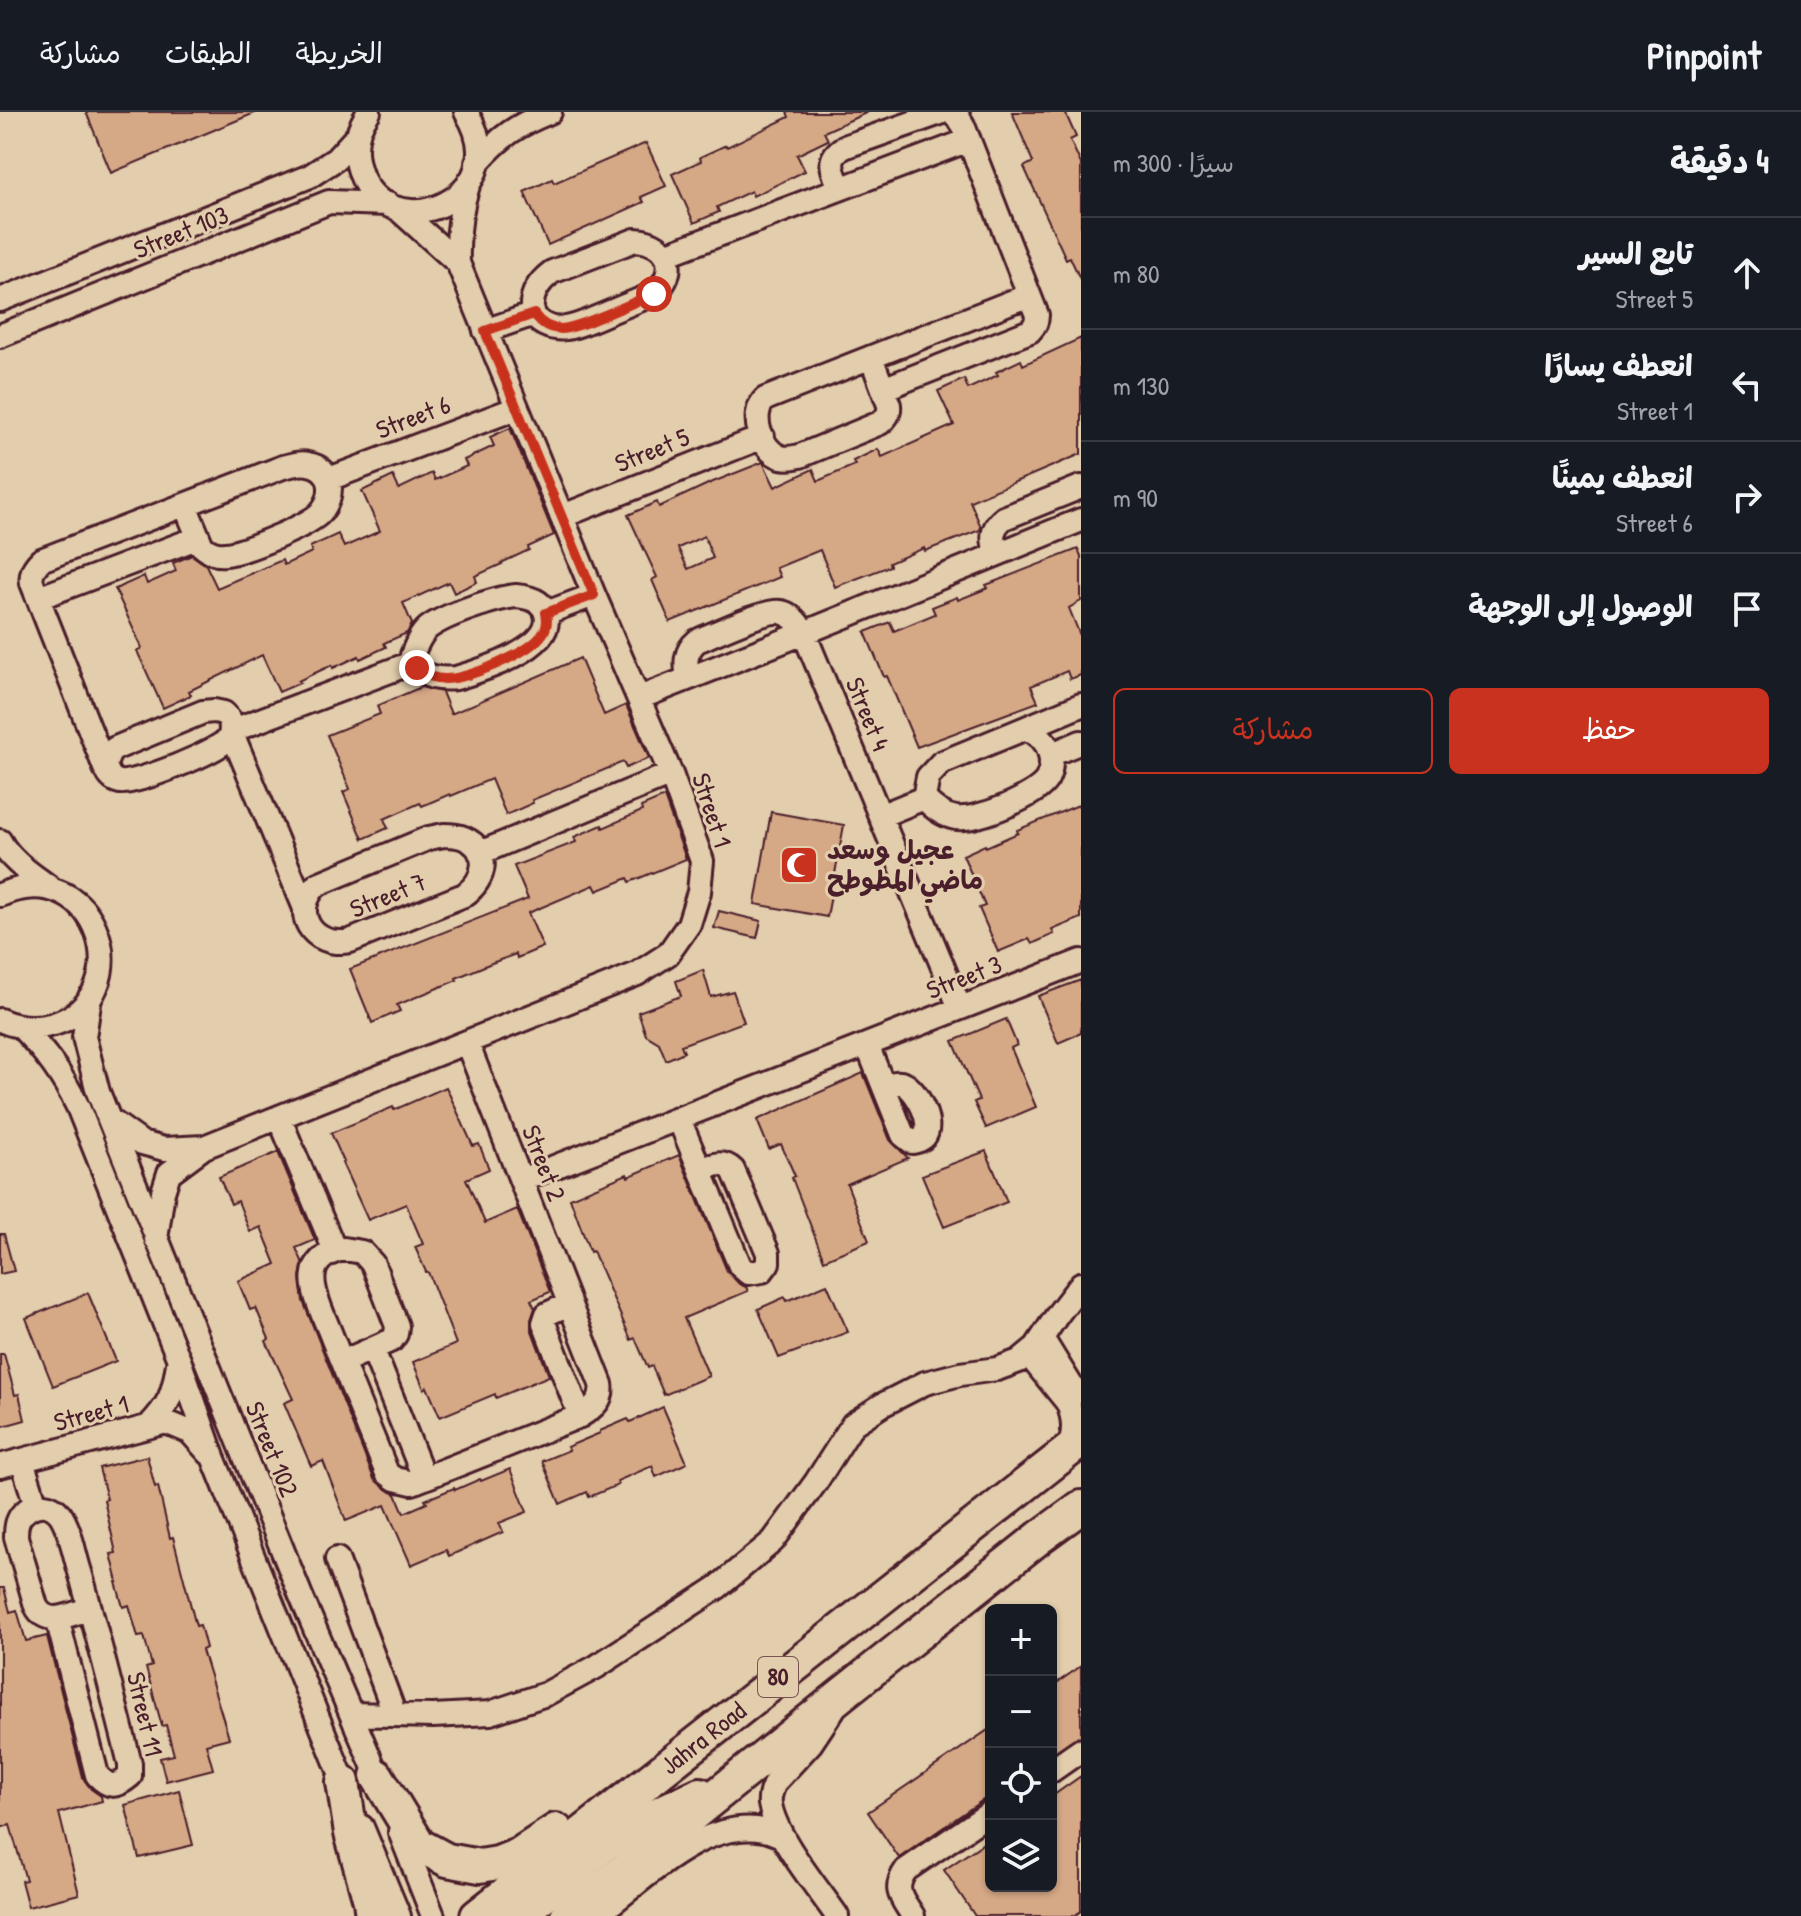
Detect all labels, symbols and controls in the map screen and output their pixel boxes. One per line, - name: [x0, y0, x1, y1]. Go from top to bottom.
- text: Pinpoint: [1647, 29, 1761, 81]
- text: مشاركة: [40, 34, 121, 72]
- text: الطبقات: [165, 34, 251, 72]
- text: الخريطة: [295, 34, 383, 72]
- text: 4 دقيقة: [1670, 138, 1769, 184]
- text: سيرًا · 300 m: [1113, 145, 1234, 180]
- street label: Street 103: [128, 197, 233, 266]
- text: تابع السير: [1579, 233, 1693, 273]
- icon: ahead: [1725, 251, 1769, 295]
- text: 80 m: [1113, 256, 1160, 291]
- route start: [636, 276, 672, 312]
- text: Street 5: [1615, 281, 1693, 316]
- text: انعطف يسارًا: [1544, 345, 1693, 385]
- icon: left: [1725, 363, 1769, 407]
- text: 130 m: [1113, 368, 1169, 403]
- street label: Street 6: [371, 386, 455, 447]
- text: Street 1: [1617, 393, 1693, 428]
- street label: Street 5: [609, 419, 694, 480]
- text: انعطف يمينًا: [1552, 457, 1693, 497]
- icon: right: [1725, 475, 1769, 519]
- text: 90 m: [1113, 480, 1158, 515]
- text: Street 6: [1616, 505, 1693, 540]
- text: الوصول إلى الوجهة: [1468, 586, 1693, 626]
- icon: arrive: [1725, 587, 1769, 631]
- route end: [399, 650, 435, 686]
- street label: Street 4: [838, 672, 899, 756]
- button: مشاركة: [1113, 688, 1433, 774]
- button: حفظ: [1449, 688, 1769, 774]
- street label: Street 1: [684, 768, 741, 851]
- place label: عجيل وسعد ماضي المطوطح: [827, 832, 983, 904]
- mosque icon: عجيل وسعد ماضي المطوطح: [778, 844, 820, 886]
- street label: Street 7: [344, 863, 431, 926]
- street label: Street 3: [921, 946, 1007, 1007]
- street label: Street 2: [514, 1120, 575, 1206]
- street label: Street 1: [50, 1386, 132, 1439]
- street label: Street 102: [238, 1396, 307, 1502]
- map controls: [985, 1604, 1057, 1892]
- button: +: [985, 1604, 1057, 1676]
- road number: 80: [758, 1657, 798, 1697]
- street label: Street 11: [119, 1668, 172, 1759]
- button: −: [985, 1676, 1057, 1748]
- street label: Jahra Road: [653, 1693, 753, 1782]
- button: locate: [985, 1748, 1057, 1820]
- button: layers: [985, 1820, 1057, 1892]

